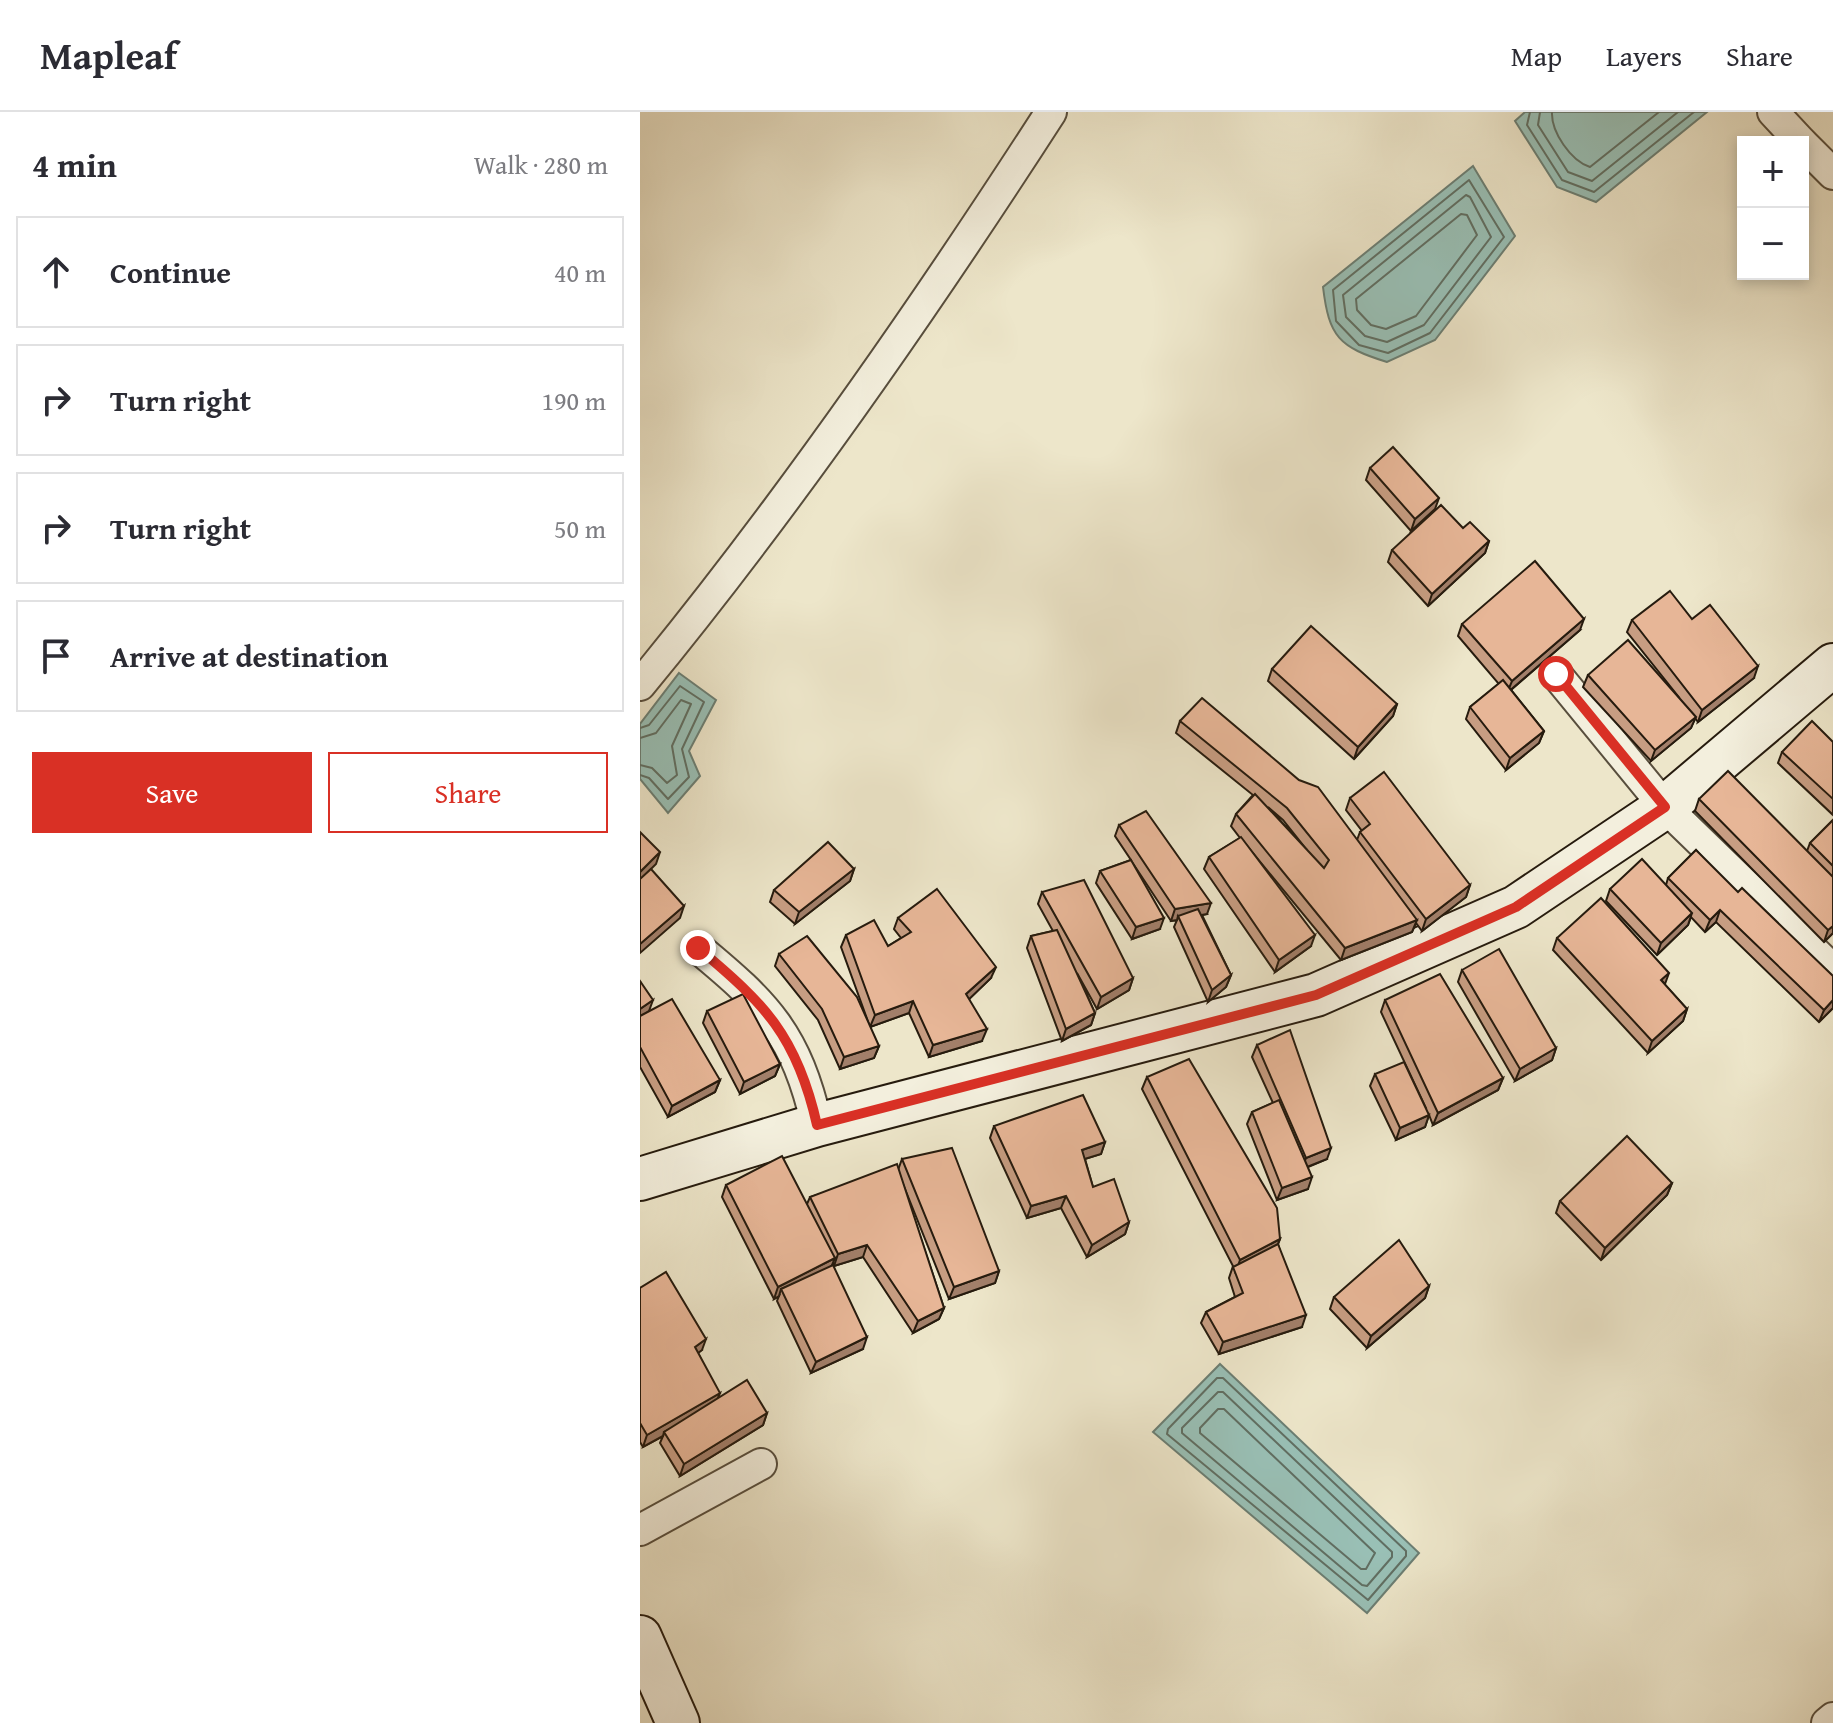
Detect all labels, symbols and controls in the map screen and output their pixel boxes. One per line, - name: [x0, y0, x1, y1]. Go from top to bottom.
- text: Mapleaf: [40, 27, 177, 83]
- text: Map: [1511, 35, 1562, 76]
- text: Layers: [1606, 35, 1682, 76]
- text: Share: [1726, 35, 1793, 76]
- map controls: [1737, 136, 1809, 280]
- button: +: [1737, 136, 1809, 208]
- text: 4 min: [32, 140, 117, 189]
- text: Walk · 280 m: [474, 145, 608, 184]
- button: −: [1737, 208, 1809, 280]
- icon: ahead: [34, 250, 78, 294]
- text: Continue: [110, 250, 231, 294]
- text: 40 m: [554, 253, 606, 292]
- icon: right: [34, 378, 78, 422]
- text: Turn right: [110, 378, 251, 422]
- text: 190 m: [541, 381, 606, 420]
- icon: right: [34, 506, 78, 550]
- text: Turn right: [110, 506, 251, 550]
- text: 50 m: [554, 509, 606, 548]
- icon: arrive: [34, 634, 78, 678]
- text: Arrive at destination: [110, 634, 388, 678]
- route start: [1538, 656, 1574, 692]
- button: Save: [32, 752, 312, 833]
- button: Share: [328, 752, 608, 833]
- route end: [680, 930, 716, 966]

